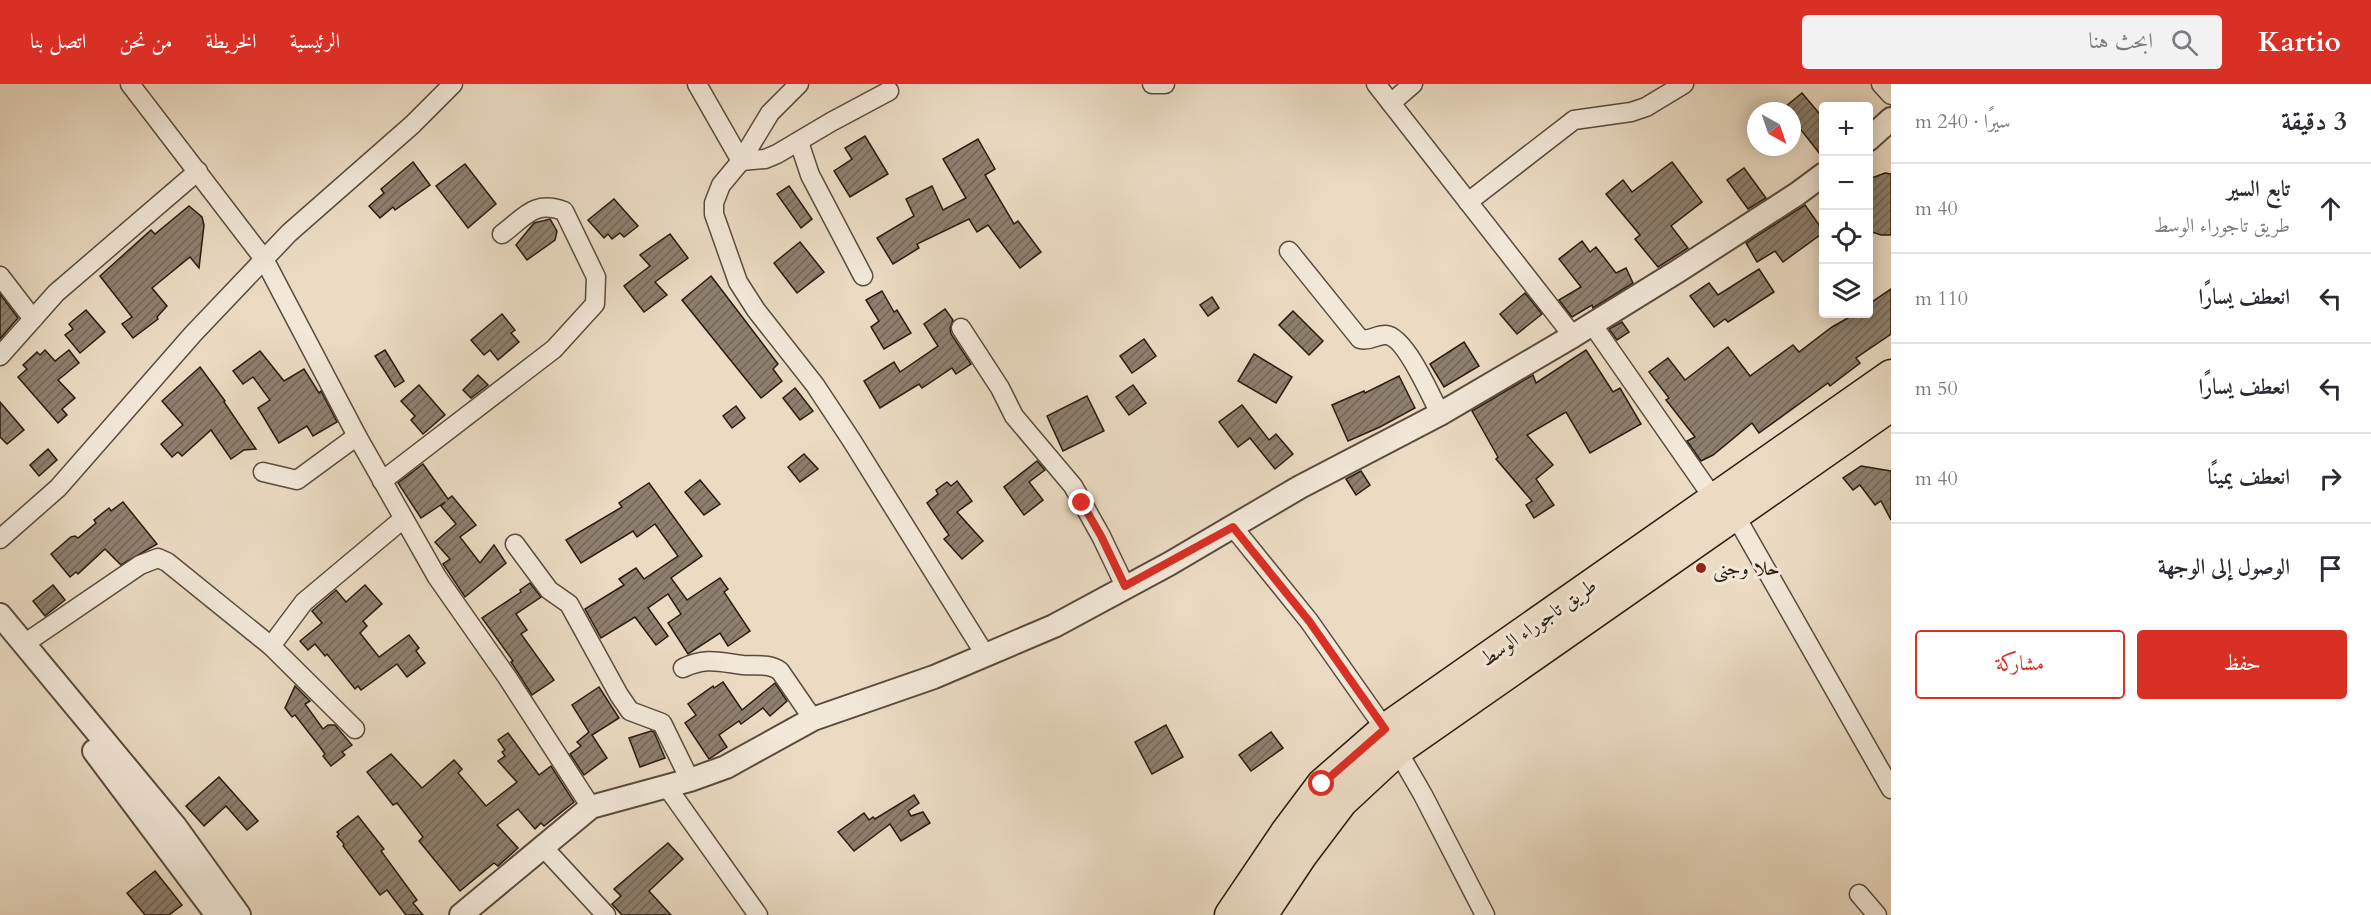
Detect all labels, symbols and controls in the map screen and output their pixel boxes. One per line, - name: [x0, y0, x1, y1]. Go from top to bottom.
- search box: [1802, 15, 2222, 69]
- text: Kartio: [2258, 23, 2341, 61]
- text: ابحث هنا: [2088, 26, 2153, 56]
- icon: search: [2168, 26, 2201, 59]
- text: اتصل بنا: [30, 27, 86, 56]
- text: من نحن: [119, 27, 173, 56]
- text: الخريطة: [206, 27, 257, 56]
- text: الرئيسية: [290, 27, 340, 56]
- north arrow: [1747, 102, 1801, 156]
- map controls: [1819, 102, 1873, 318]
- button: +: [1819, 102, 1873, 156]
- text: 3 دقيقة: [2281, 104, 2347, 139]
- text: سيرًا · 240 m: [1915, 108, 2011, 135]
- button: −: [1819, 156, 1873, 210]
- text: تابع السير: [2227, 174, 2290, 204]
- icon: ahead: [2314, 192, 2347, 225]
- text: 40 m: [1915, 195, 1958, 222]
- button: locate: [1819, 210, 1873, 264]
- text: طريق تاجوراء الوسط: [2153, 212, 2290, 239]
- button: layers: [1819, 264, 1873, 318]
- text: انعطف يسارًا: [2199, 282, 2290, 312]
- icon: left: [2314, 282, 2347, 315]
- text: 110 m: [1915, 285, 1968, 312]
- text: انعطف يسارًا: [2199, 372, 2290, 402]
- icon: left: [2314, 372, 2347, 405]
- text: 50 m: [1915, 375, 1958, 402]
- text: انعطف يمينًا: [2207, 462, 2290, 492]
- icon: right: [2314, 462, 2347, 495]
- text: 40 m: [1915, 465, 1958, 492]
- route end: [1068, 489, 1094, 515]
- text: الوصول إلى الوجهة: [2158, 552, 2290, 582]
- icon: arrive: [2314, 552, 2347, 585]
- place label: حلا وجنى: [1713, 555, 1780, 583]
- marker: حلا وجنى: [1694, 561, 1708, 575]
- street label: طريق تاجوراء الوسط: [1475, 572, 1602, 673]
- button: مشاركة: [1915, 630, 2125, 699]
- button: حفظ: [2137, 630, 2347, 699]
- route start: [1308, 770, 1334, 796]

